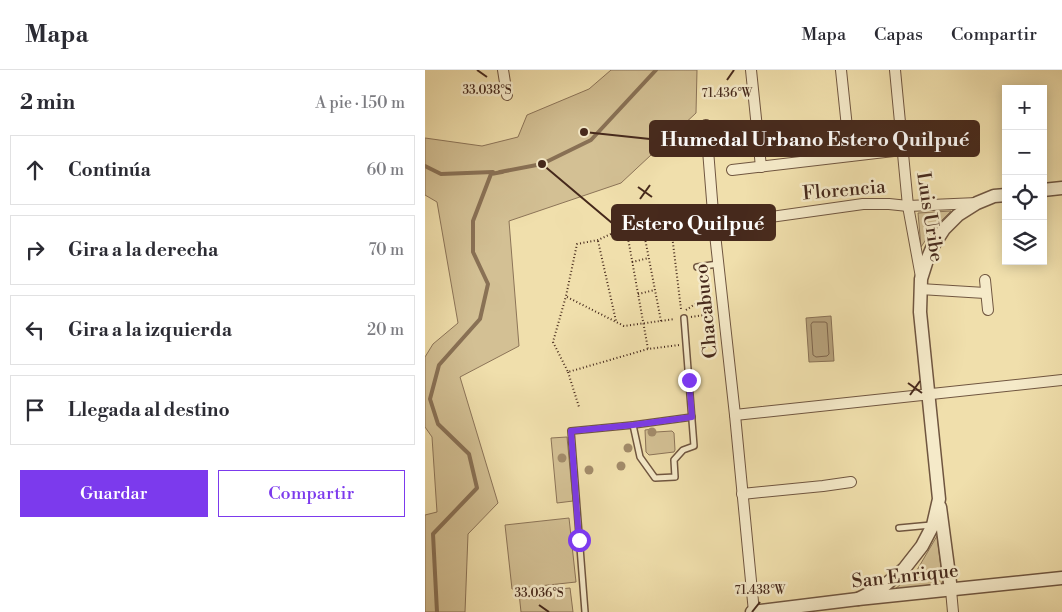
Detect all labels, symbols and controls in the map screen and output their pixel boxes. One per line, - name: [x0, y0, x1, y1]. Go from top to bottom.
- text: Mapa: [25, 20, 88, 50]
- text: Mapa: [802, 23, 846, 46]
- text: Capas: [874, 23, 923, 46]
- text: Compartir: [951, 23, 1037, 46]
- text: 33.038°S: [462, 83, 512, 98]
- map controls: [1002, 85, 1047, 265]
- button: +: [1002, 85, 1047, 130]
- text: 71.436°W: [702, 86, 754, 101]
- text: 2 min: [20, 90, 75, 116]
- text: A pie · 150 m: [315, 93, 405, 113]
- callout: Humedal Urbano Estero Quilpué: [650, 121, 979, 156]
- text: Humedal Urbano Estero Quilpué: [660, 128, 970, 153]
- button: −: [1002, 130, 1047, 175]
- icon: ahead: [21, 156, 49, 184]
- text: Continúa: [68, 158, 151, 182]
- text: 60 m: [366, 160, 404, 180]
- street label: Luis Uribe: [911, 170, 949, 264]
- street label: Florencia: [801, 174, 887, 206]
- button: locate: [1002, 175, 1047, 220]
- callout: Estero Quilpué: [612, 205, 775, 240]
- text: Estero Quilpué: [622, 212, 765, 237]
- button: layers: [1002, 220, 1047, 265]
- icon: right: [21, 236, 49, 264]
- text: Gira a la derecha: [68, 238, 218, 262]
- text: 70 m: [368, 240, 404, 260]
- street label: Chacabuco: [689, 262, 723, 360]
- icon: left: [21, 316, 49, 344]
- text: Gira a la izquierda: [68, 318, 232, 342]
- text: 20 m: [367, 320, 404, 340]
- route end: [678, 369, 701, 392]
- icon: arrive: [21, 396, 49, 424]
- text: Llegada al destino: [68, 398, 230, 422]
- button: Guardar: [20, 470, 208, 517]
- button: Compartir: [218, 470, 405, 517]
- route start: [568, 529, 591, 552]
- street label: San Enrique: [850, 558, 960, 594]
- text: 71.438°W: [735, 583, 787, 598]
- text: 33.036°S: [514, 586, 564, 601]

